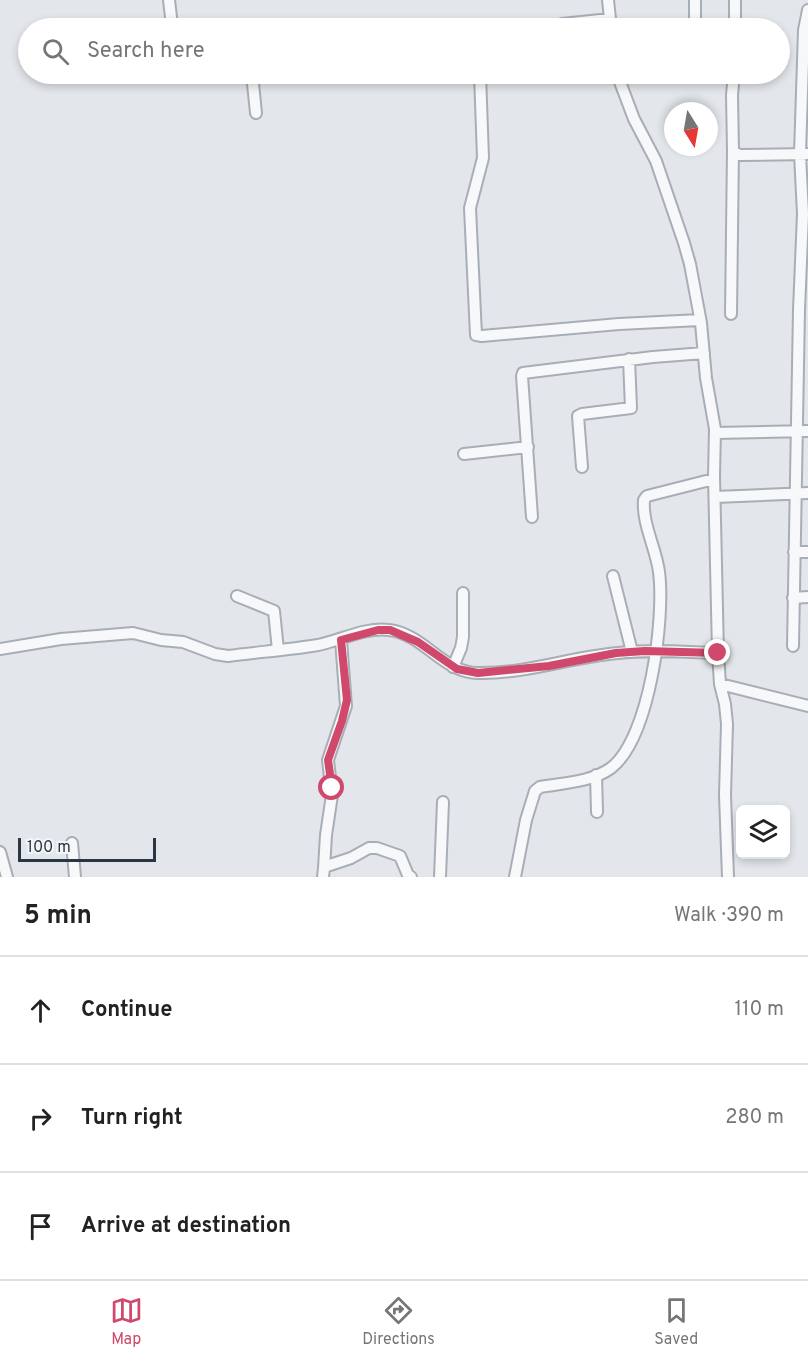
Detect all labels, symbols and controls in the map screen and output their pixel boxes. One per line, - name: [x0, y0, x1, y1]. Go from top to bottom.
- search box: [18, 18, 790, 84]
- icon: search: [39, 35, 72, 68]
- text: Search here: [87, 38, 205, 65]
- north arrow: [664, 102, 718, 156]
- route end: [704, 639, 730, 665]
- route start: [318, 774, 344, 800]
- map controls: [736, 805, 790, 859]
- button: layers: [736, 805, 790, 859]
- scale bar: [18, 835, 156, 862]
- text: 100 m: [27, 838, 71, 858]
- text: 5 min: [24, 900, 92, 933]
- text: Walk · 390 m: [674, 903, 784, 929]
- icon: ahead: [24, 994, 57, 1027]
- text: Continue: [81, 997, 172, 1024]
- text: 110 m: [735, 997, 784, 1023]
- icon: right: [24, 1102, 57, 1135]
- text: Turn right: [81, 1105, 183, 1132]
- text: 280 m: [725, 1105, 784, 1131]
- icon: arrive: [24, 1210, 57, 1243]
- text: Arrive at destination: [81, 1213, 291, 1240]
- tab: Map: [110, 1294, 143, 1350]
- tab: Directions: [362, 1294, 435, 1350]
- tab: Saved: [654, 1294, 698, 1350]

